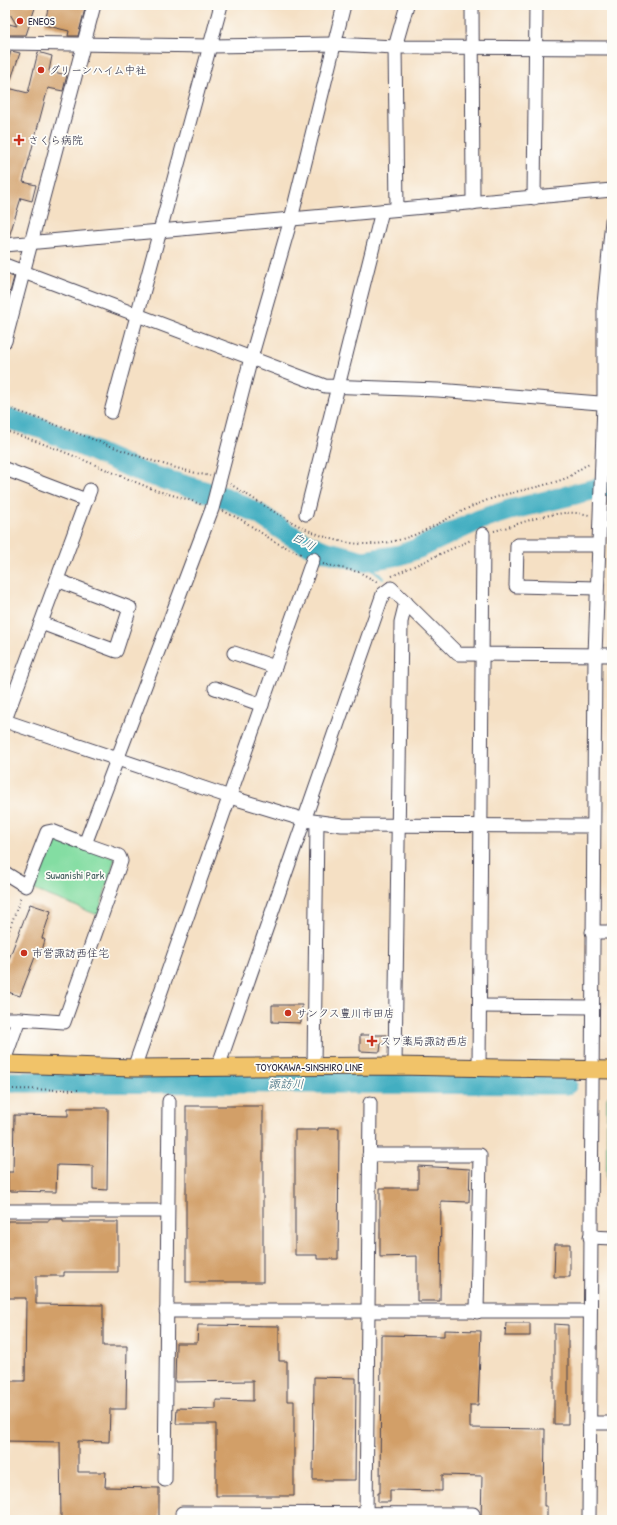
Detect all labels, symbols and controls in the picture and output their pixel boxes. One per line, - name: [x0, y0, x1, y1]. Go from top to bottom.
- place label: ENEOS: [28, 14, 55, 28]
- marker: ENEOS: [15, 16, 25, 26]
- place label: グリーンハイム中社: [49, 63, 146, 77]
- marker: グリーンハイム中社: [36, 65, 46, 75]
- place label: さくら病院: [28, 133, 83, 147]
- marker: さくら病院: [13, 134, 25, 146]
- water label: 白川: [289, 528, 319, 554]
- park label: Suwanishi Park: [46, 868, 105, 882]
- place label: 市営諏訪西住宅: [32, 946, 109, 960]
- marker: 市営諏訪西住宅: [19, 948, 29, 958]
- place label: サンクス豊川市田店: [296, 1006, 395, 1020]
- marker: サンクス豊川市田店: [283, 1008, 293, 1018]
- place label: スワ薬局諏訪西店: [380, 1034, 468, 1048]
- marker: スワ薬局諏訪西店: [367, 1036, 377, 1046]
- street label: TOYOKAWA-SINSHIRO LINE: [255, 1060, 363, 1074]
- water label: 諏訪川: [268, 1075, 304, 1092]

